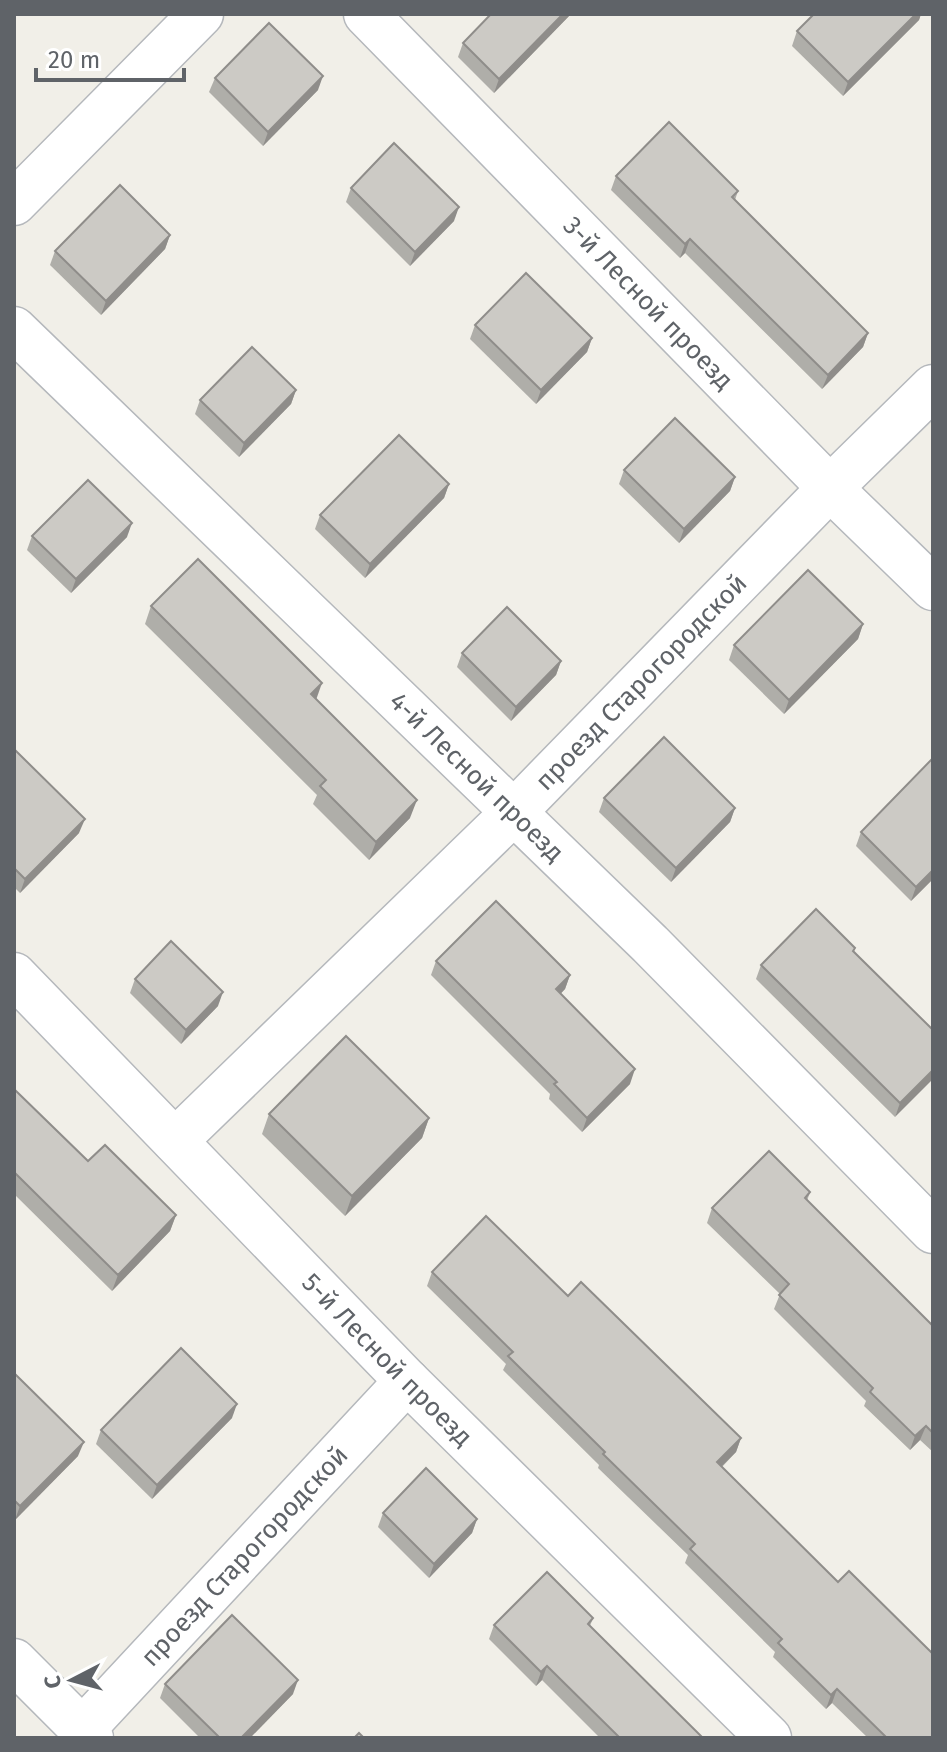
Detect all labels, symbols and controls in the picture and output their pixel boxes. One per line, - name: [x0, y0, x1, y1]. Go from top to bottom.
- scale bar: [36, 32, 184, 82]
- text: 20 m: [48, 46, 100, 74]
- street label: 3-й Лесной проезд: [557, 210, 740, 396]
- street label: проезд Старогородской: [529, 568, 753, 797]
- street label: 4-й Лесной проезд: [383, 686, 570, 868]
- street label: 5-й Лесной проезд: [295, 1267, 479, 1453]
- street label: проезд Старогородской: [135, 1440, 355, 1673]
- north arrow: [32, 1640, 112, 1720]
- text: С: [38, 1674, 67, 1690]

